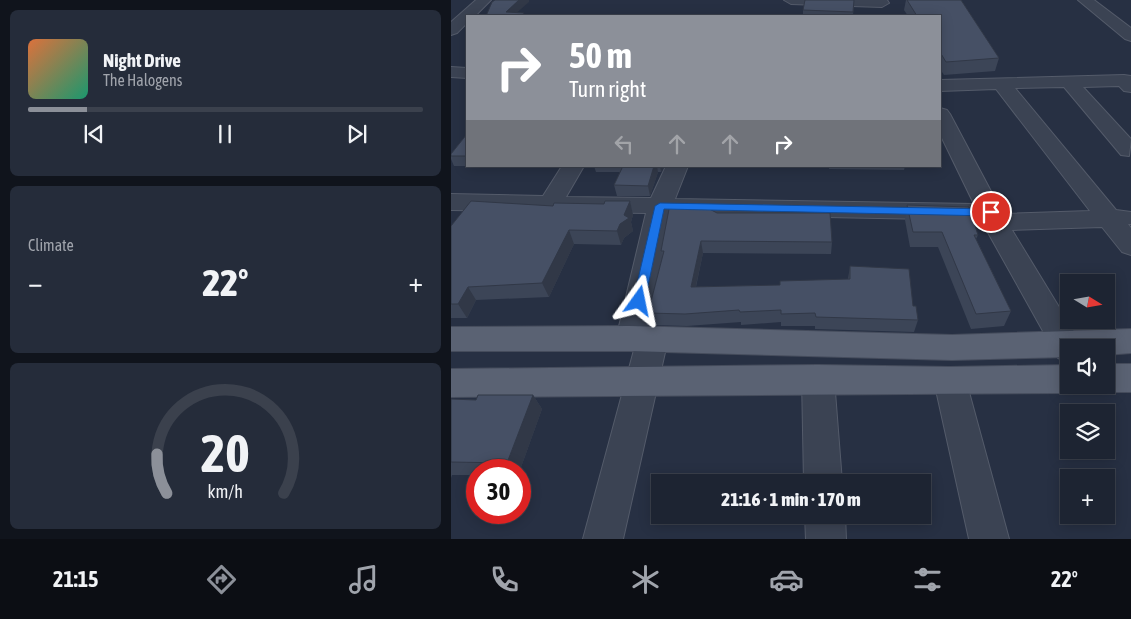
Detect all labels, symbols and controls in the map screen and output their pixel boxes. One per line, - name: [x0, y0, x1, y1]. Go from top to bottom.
- icon: right: [486, 35, 551, 100]
- text: 50 m: [569, 35, 632, 75]
- text: Night Drive: [103, 49, 181, 71]
- text: The Halogens: [103, 71, 183, 89]
- text: Turn right: [569, 76, 646, 102]
- icon: previous: [80, 120, 108, 148]
- icon: pause: [211, 120, 239, 148]
- icon: next: [343, 120, 371, 148]
- icon: left: [610, 130, 638, 158]
- icon: ahead: [663, 130, 691, 158]
- icon: ahead: [716, 130, 744, 158]
- icon: right: [769, 130, 797, 158]
- pin: [970, 191, 1012, 233]
- icon: arrive: [977, 198, 1005, 226]
- text: Climate: [28, 236, 74, 254]
- text: 22°: [202, 261, 249, 304]
- text: −: [28, 266, 43, 298]
- text: +: [408, 266, 423, 298]
- position arrow: [612, 274, 664, 326]
- north arrow: [1060, 274, 1115, 329]
- map controls: [1060, 274, 1115, 524]
- button: sound: [1060, 339, 1115, 394]
- button: layers: [1060, 404, 1115, 459]
- text: 20: [201, 423, 250, 483]
- speed limit sign: 30: [466, 459, 531, 524]
- button: +: [1060, 469, 1115, 524]
- text: km/h: [208, 481, 243, 502]
- text: 21:16 · 1 min · 170 m: [721, 488, 861, 510]
- icon: directions: [204, 562, 239, 597]
- icon: music: [346, 562, 381, 597]
- icon: phone: [487, 562, 522, 597]
- icon: climate: [628, 562, 663, 597]
- icon: car: [769, 562, 804, 597]
- icon: filters: [910, 562, 945, 597]
- text: 21:15: [53, 566, 98, 592]
- text: 22°: [1051, 566, 1078, 592]

